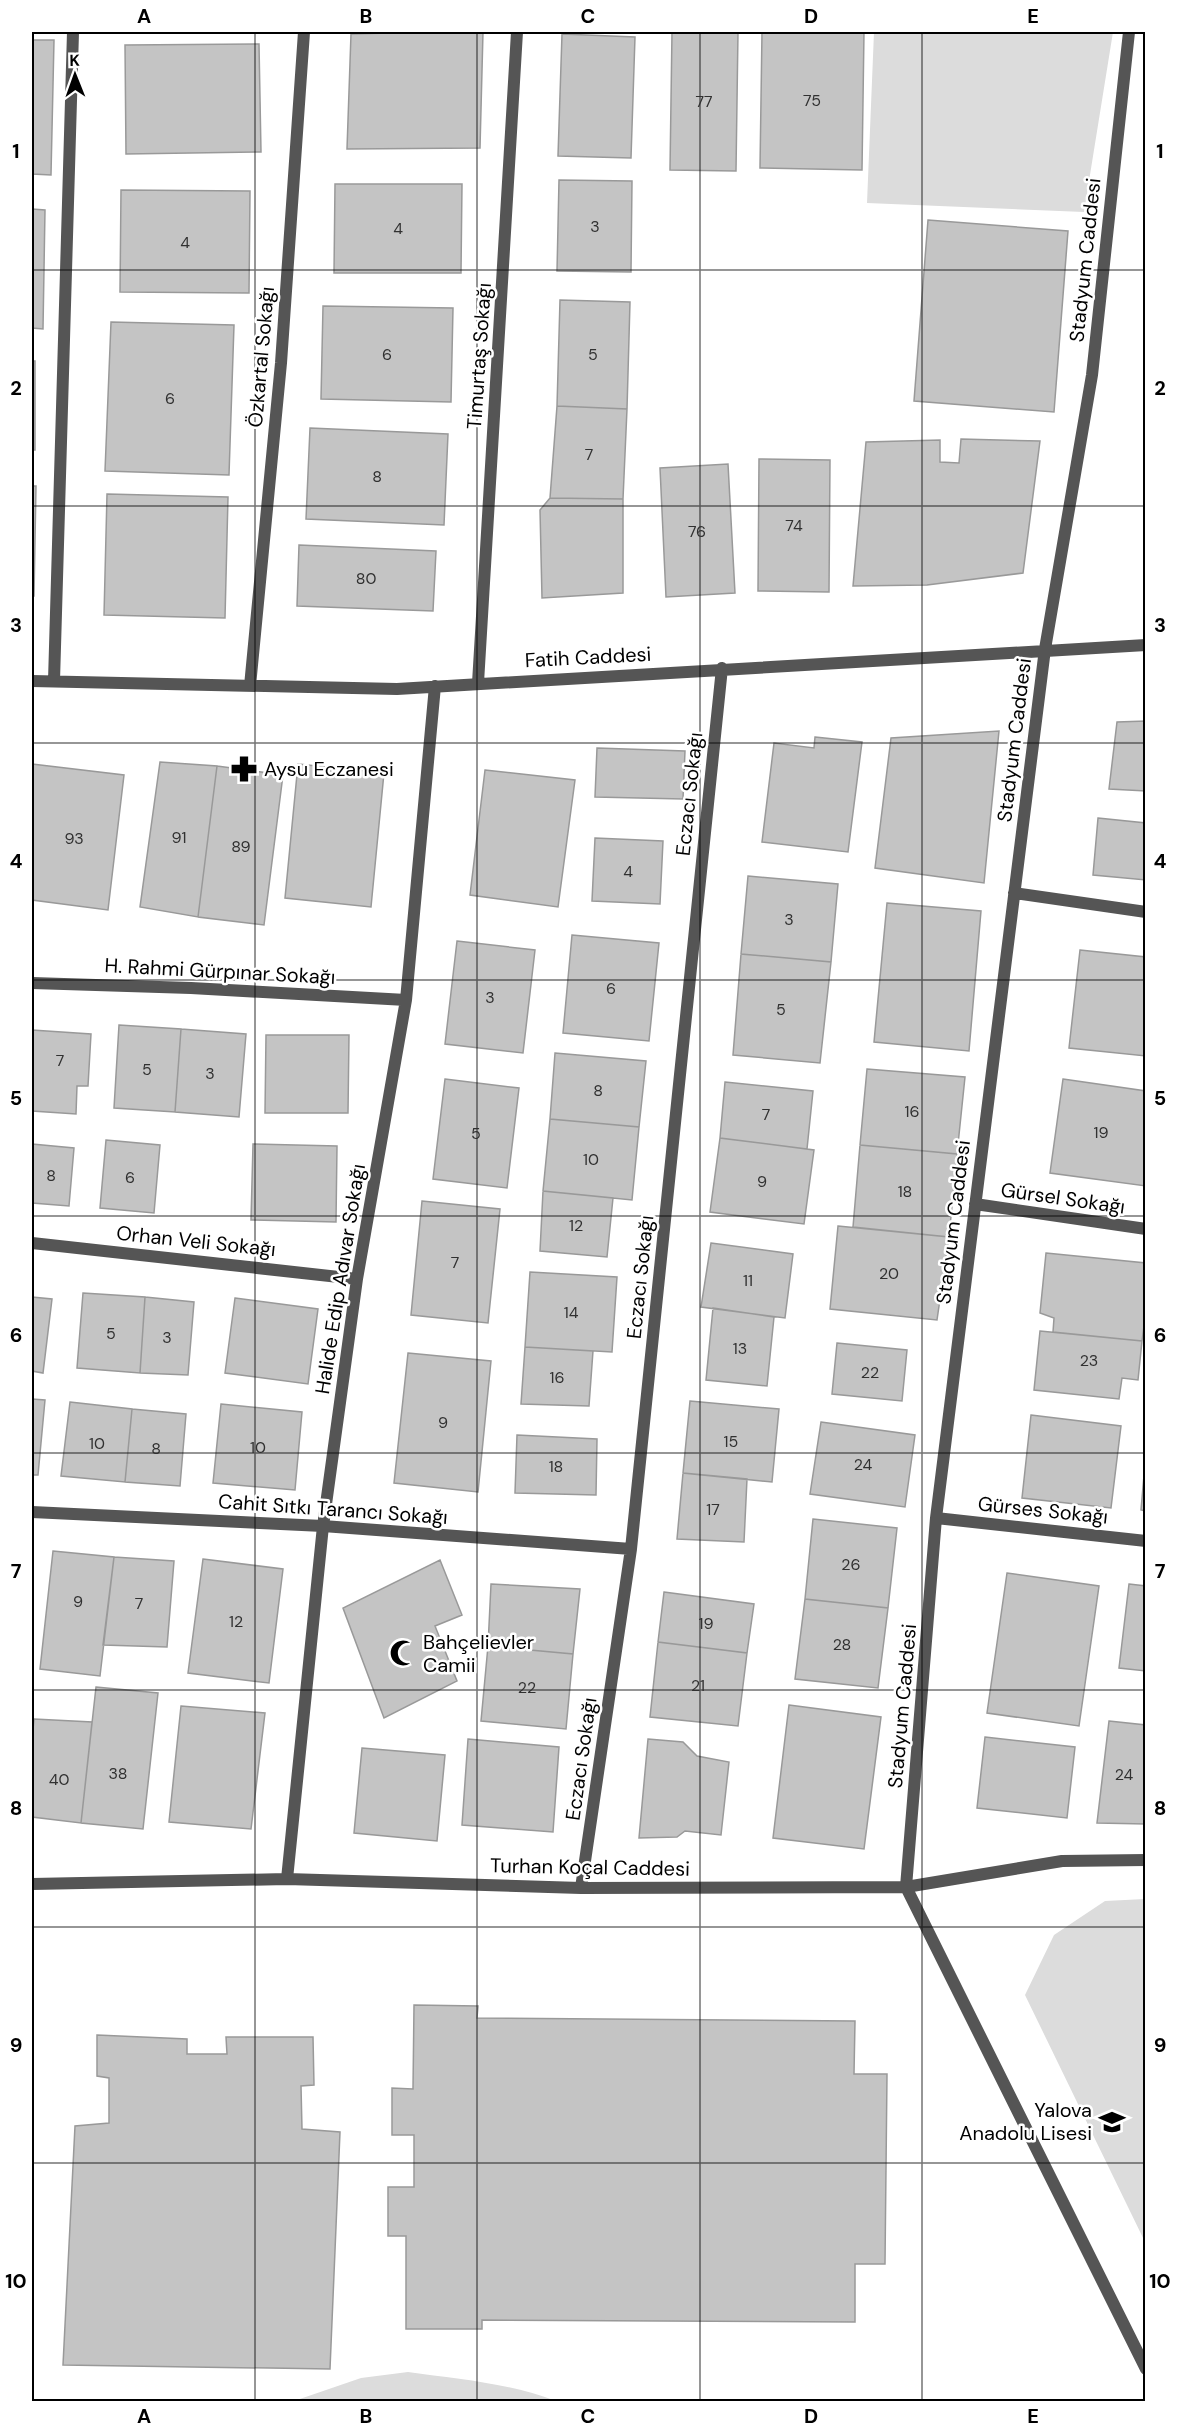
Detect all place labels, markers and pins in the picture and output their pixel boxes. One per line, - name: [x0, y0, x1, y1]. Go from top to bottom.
- pharmacy icon: Aysu Eczanesi: [229, 754, 259, 784]
- place label: Aysu Eczanesi: [264, 756, 394, 782]
- place label: Bahçelievler Camii: [423, 1629, 534, 1678]
- mosque icon: Bahçelievler Camii: [388, 1638, 418, 1668]
- place label: Yalova Anadolu Lisesi: [959, 2097, 1092, 2146]
- school or university icon: Yalova Anadolu Lisesi: [1097, 2107, 1127, 2137]

